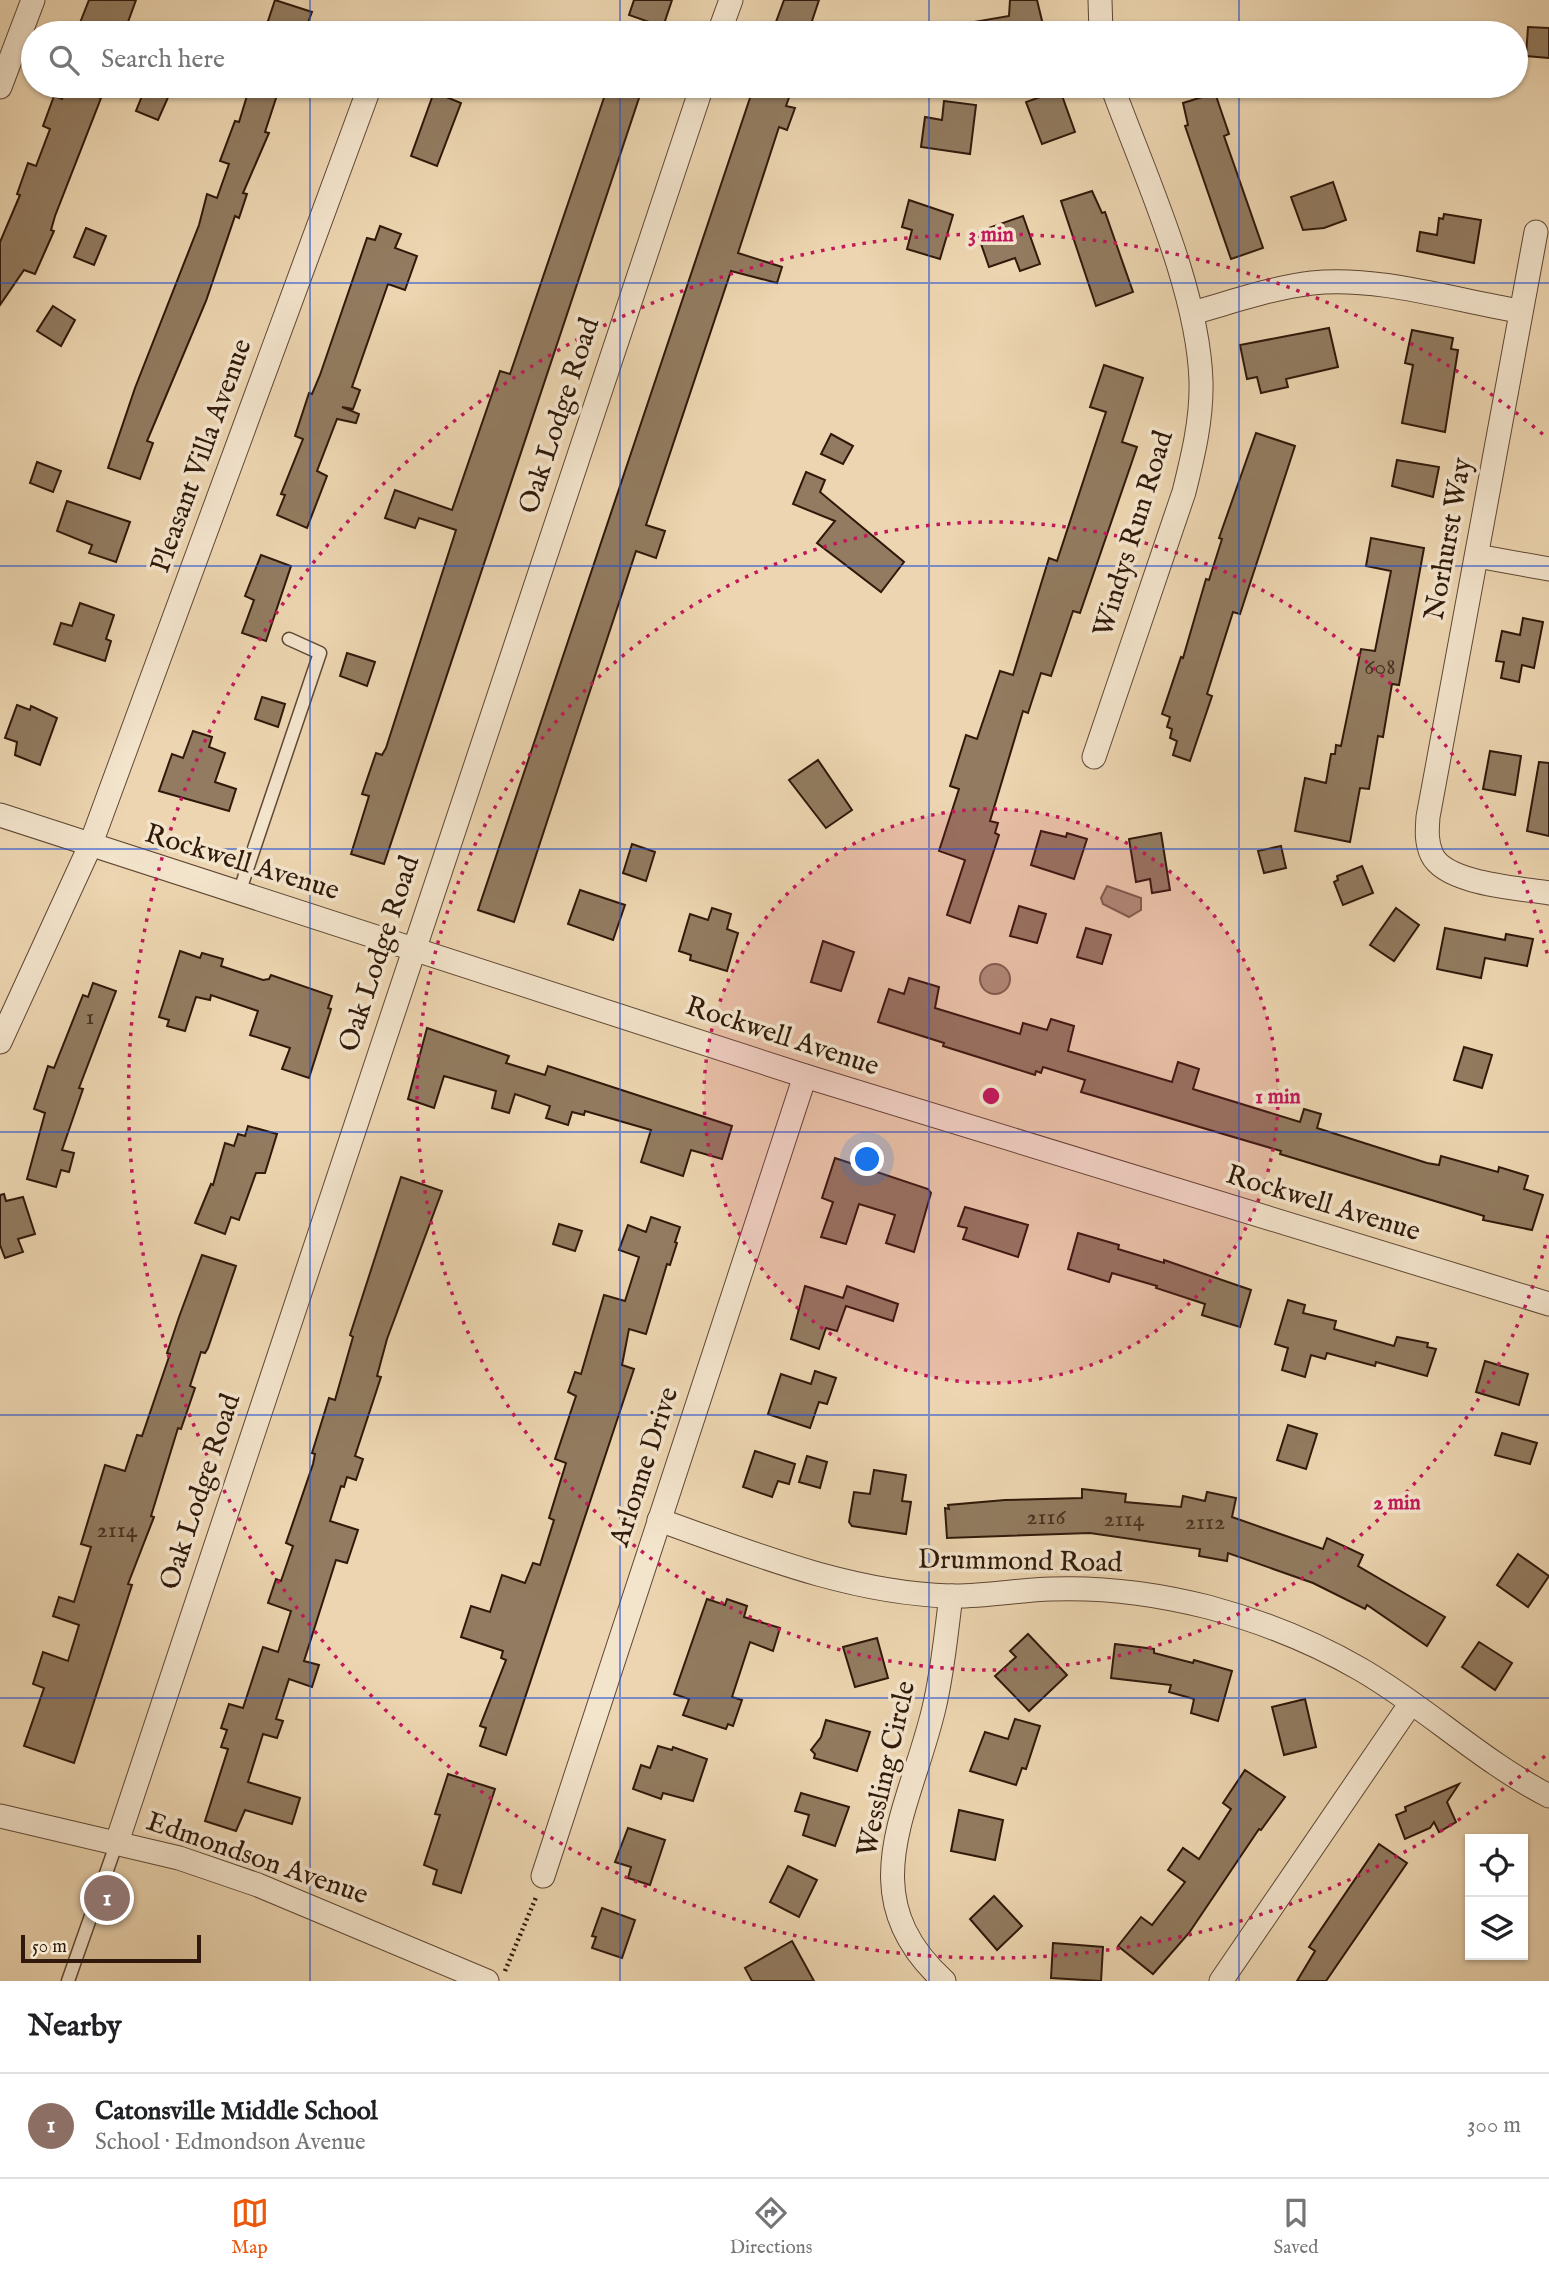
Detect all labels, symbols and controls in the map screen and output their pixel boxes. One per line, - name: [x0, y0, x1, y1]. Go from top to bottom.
- search box: [21, 21, 1528, 98]
- icon: search: [45, 41, 83, 79]
- text: Search here: [101, 43, 225, 76]
- text: 3 min: [968, 222, 1014, 249]
- street label: Oak Lodge Road: [512, 314, 608, 518]
- street label: Pleasant Villa Avenue: [143, 334, 261, 578]
- street label: Windys Run Road: [1086, 427, 1182, 641]
- street label: Norhurst Way: [1418, 455, 1481, 623]
- house number: 608: [1364, 652, 1396, 683]
- street label: Rockwell Avenue: [141, 817, 343, 909]
- street label: Oak Lodge Road: [332, 852, 428, 1056]
- street label: Rockwell Avenue: [681, 989, 883, 1085]
- house number: 1: [86, 1002, 94, 1033]
- centre of rings: [979, 1084, 1003, 1108]
- text: 1 min: [1255, 1084, 1301, 1111]
- your location: [850, 1142, 884, 1176]
- street label: Rockwell Avenue: [1222, 1158, 1424, 1250]
- street label: Arlonne Drive: [602, 1383, 687, 1552]
- street label: Oak Lodge Road: [153, 1390, 249, 1594]
- text: 2 min: [1373, 1490, 1421, 1517]
- house number: 2116: [1026, 1502, 1067, 1533]
- house number: 2114: [1104, 1504, 1145, 1535]
- house number: 2112: [1185, 1507, 1225, 1538]
- house number: 2114: [97, 1515, 138, 1546]
- street label: Drummond Road: [917, 1543, 1123, 1581]
- street label: Wessling Circle: [850, 1678, 924, 1860]
- street label: Edmondson Avenue: [142, 1805, 373, 1913]
- map controls: [1465, 1834, 1528, 1960]
- button: locate: [1465, 1834, 1528, 1897]
- pin: 1: [84, 1872, 130, 1924]
- button: layers: [1465, 1897, 1528, 1960]
- scale bar: [21, 1932, 201, 1964]
- text: 50 m: [32, 1935, 67, 1959]
- text: Nearby: [28, 2008, 121, 2046]
- text: Catonsville Middle School: [95, 2095, 378, 2128]
- text: 1: [47, 2111, 55, 2140]
- text: 300 m: [1467, 2111, 1521, 2140]
- text: School · Edmondson Avenue: [95, 2128, 366, 2157]
- tab: Map: [231, 2194, 269, 2260]
- tab: Directions: [730, 2194, 812, 2260]
- tab: Saved: [1273, 2194, 1318, 2260]

